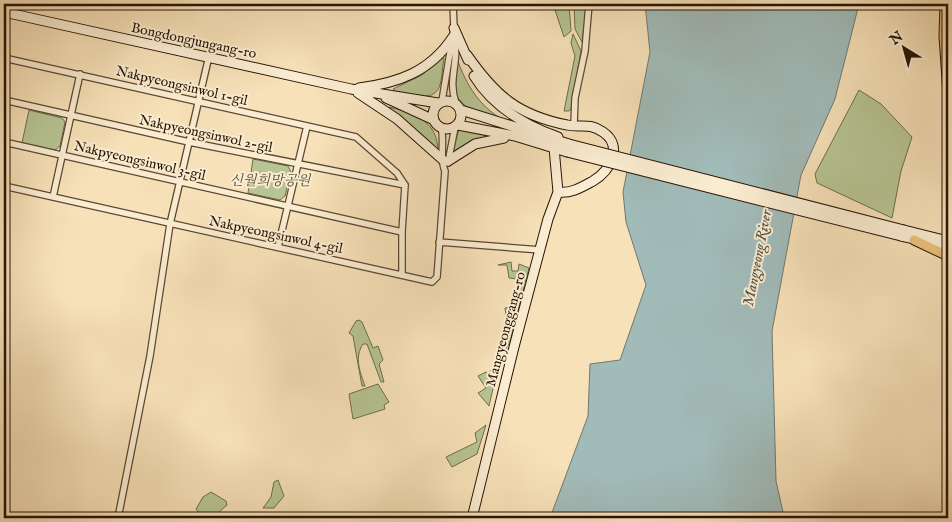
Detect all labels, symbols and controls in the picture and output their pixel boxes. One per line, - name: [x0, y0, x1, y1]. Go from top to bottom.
- street label: Bongdongjungang-ro: [129, 19, 259, 63]
- north arrow: [880, 22, 930, 72]
- text: N: [886, 28, 907, 50]
- street label: Nakpyeongsinwol 1-gil: [114, 62, 250, 110]
- street label: Nakpyeongsinwol 2-gil: [137, 111, 274, 157]
- street label: Nakpyeongsinwol 3-gil: [72, 137, 208, 185]
- park label: 신월희망공원: [229, 172, 312, 190]
- water label: Mangyeong River: [739, 208, 777, 308]
- street label: Nakpyeongsinwol 4-gil: [207, 212, 345, 258]
- street label: Mangyeonggang-ro: [482, 269, 530, 389]

